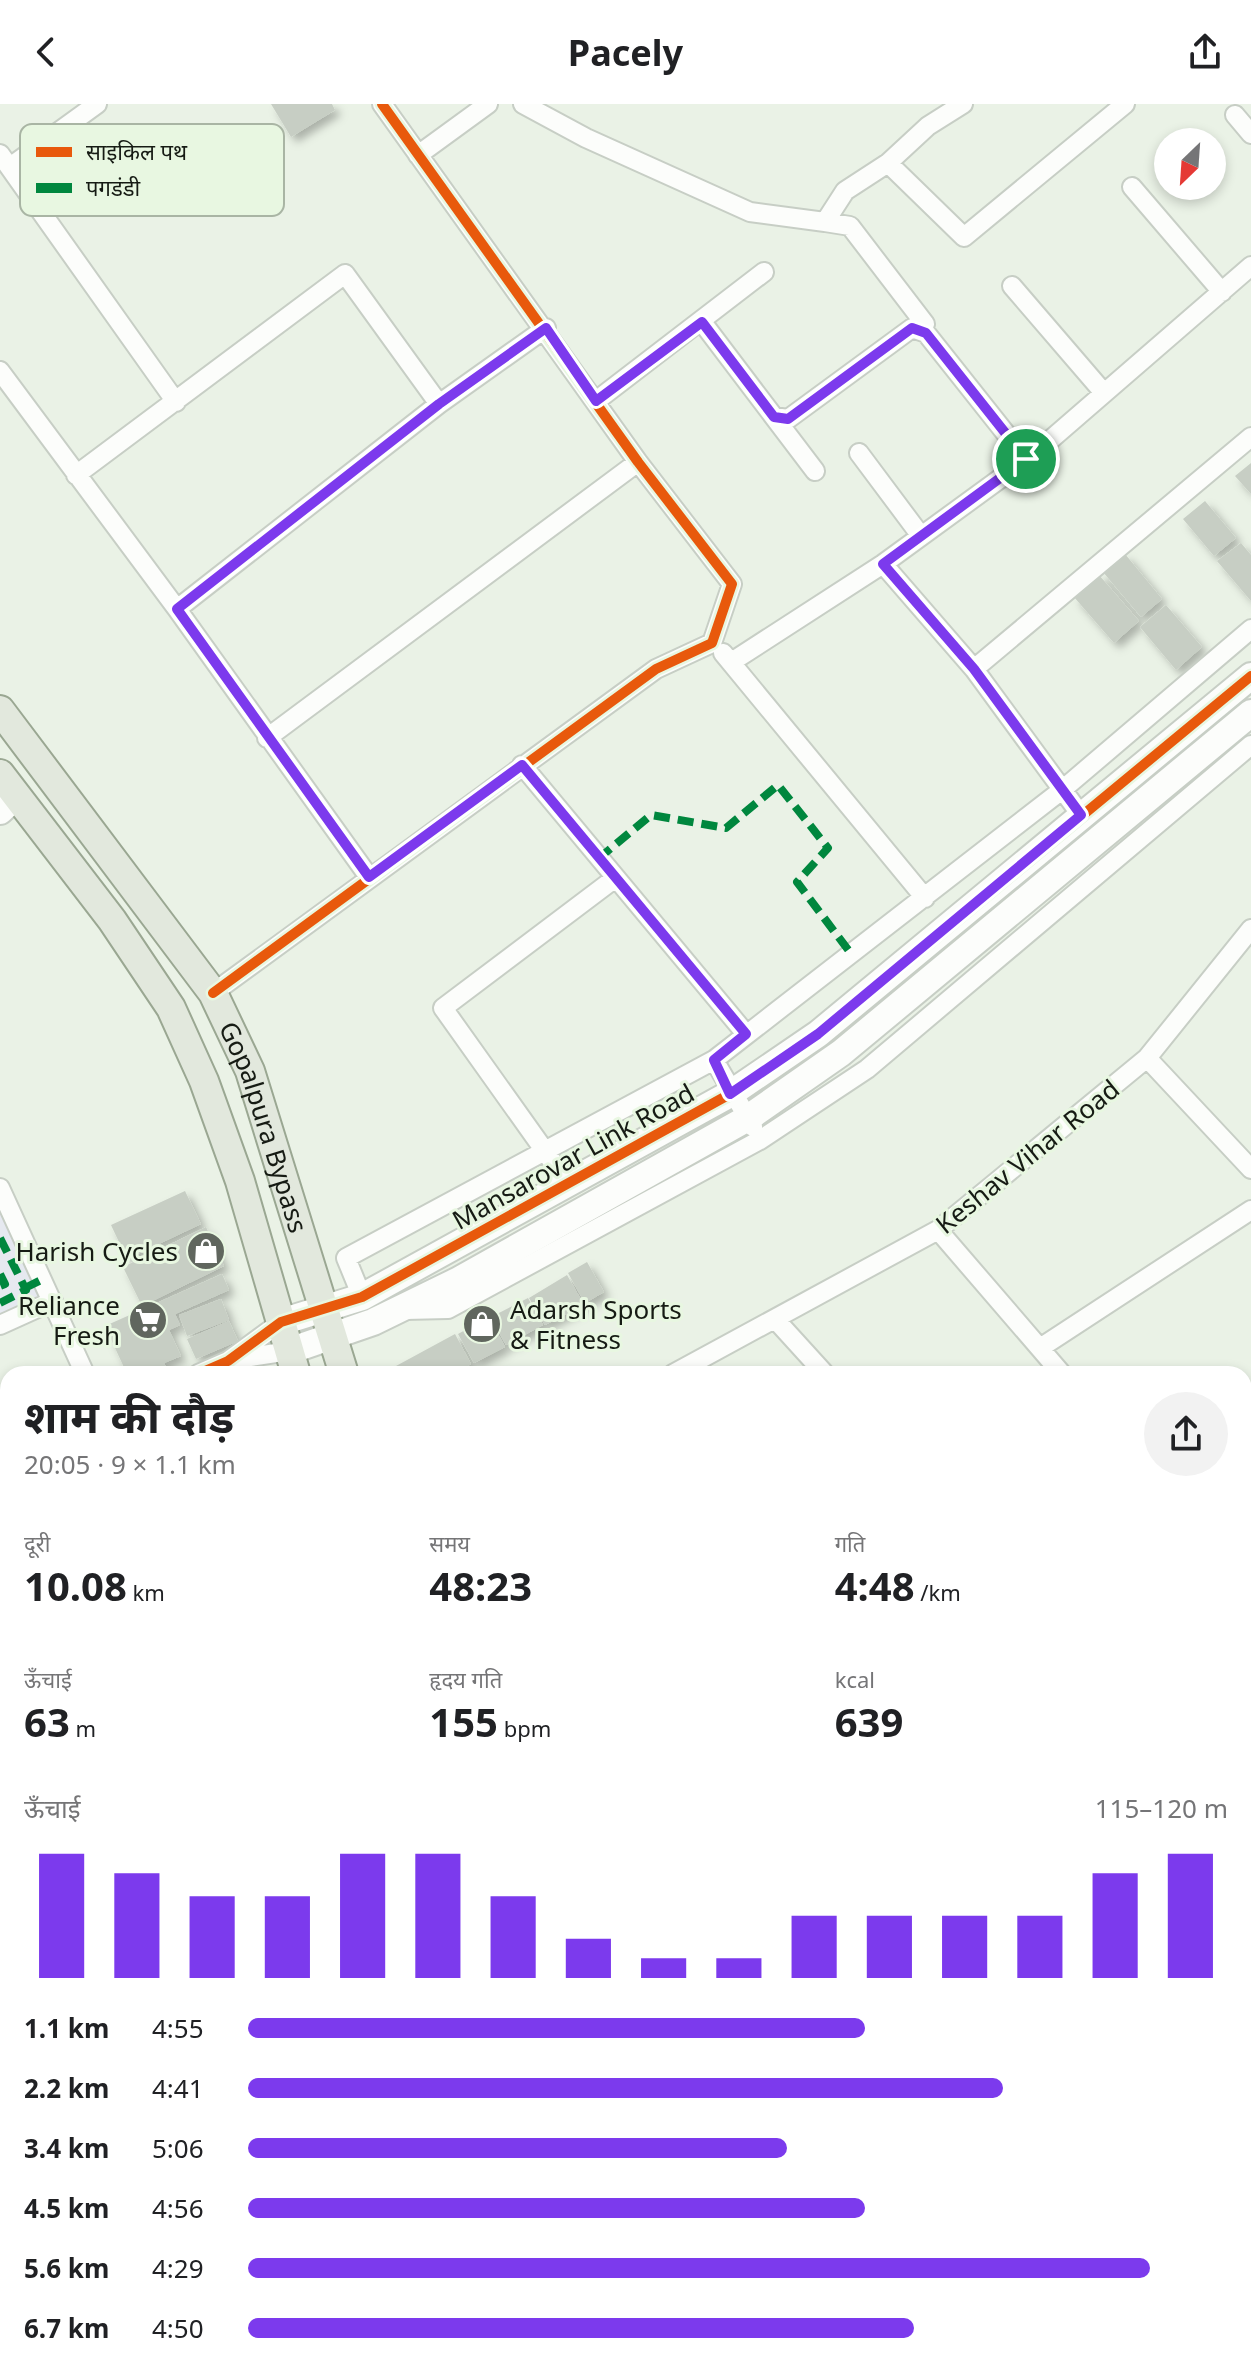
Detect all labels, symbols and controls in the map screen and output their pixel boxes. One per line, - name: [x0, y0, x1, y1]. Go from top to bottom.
- text: Pacely: [568, 28, 683, 77]
- icon: back: [24, 30, 68, 74]
- icon: share: [1183, 30, 1227, 74]
- legend: [20, 124, 284, 216]
- north arrow: [1154, 128, 1226, 200]
- map controls: [1154, 128, 1226, 200]
- text: साइकिल पथ: [86, 136, 188, 166]
- text: पगडंडी: [86, 172, 140, 202]
- pin: [992, 425, 1060, 493]
- icon: arrive: [1004, 437, 1048, 481]
- street label: Gopalpura Bypass: [211, 1015, 317, 1237]
- street label: Keshav Vihar Road: [928, 1071, 1126, 1241]
- street label: Mansarovar Link Road: [446, 1074, 700, 1238]
- shop icon: Harish Cycles: [185, 1230, 227, 1272]
- place label: Harish Cycles: [15, 1233, 178, 1269]
- place label: Reliance Fresh: [18, 1287, 120, 1353]
- place label: Adarsh Sports & Fitness: [510, 1291, 682, 1357]
- supermarket icon: Reliance Fresh: [127, 1299, 169, 1341]
- shop icon: Adarsh Sports & Fitness: [461, 1303, 503, 1345]
- text: शाम की दौड़: [24, 1386, 234, 1446]
- button: share: [1144, 1392, 1228, 1476]
- text: 20:05 · 9 × 1.1 km: [24, 1446, 236, 1482]
- text: दूरी: [24, 1528, 50, 1558]
- text: समय: [429, 1528, 470, 1558]
- text: गति: [835, 1528, 865, 1558]
- text: 10.08: [24, 1558, 127, 1613]
- text: 48:23: [429, 1558, 532, 1613]
- text: 4:48: [835, 1558, 915, 1613]
- text: km: [127, 1577, 165, 1607]
- text: /km: [915, 1577, 961, 1607]
- text: ऊँचाई: [24, 1664, 72, 1694]
- text: हृदय गति: [429, 1664, 502, 1694]
- text: kcal: [835, 1664, 875, 1694]
- text: 63: [24, 1694, 70, 1749]
- text: 155: [429, 1694, 498, 1749]
- text: 639: [835, 1694, 903, 1749]
- text: m: [70, 1713, 96, 1743]
- text: bpm: [498, 1713, 551, 1743]
- text: ऊँचाई: [24, 1790, 80, 1826]
- text: 115–120 m: [1095, 1790, 1228, 1826]
- text: 1.1 km: [24, 2010, 109, 2046]
- text: 4:55: [152, 2010, 204, 2046]
- text: 2.2 km: [24, 2070, 109, 2106]
- text: 4:41: [152, 2070, 204, 2106]
- text: 3.4 km: [24, 2130, 109, 2166]
- text: 5:06: [152, 2130, 204, 2166]
- text: 4.5 km: [24, 2190, 109, 2226]
- text: 4:56: [152, 2190, 204, 2226]
- text: 5.6 km: [24, 2250, 109, 2286]
- text: 4:29: [152, 2250, 204, 2286]
- text: 6.7 km: [24, 2310, 109, 2346]
- text: 4:50: [152, 2310, 204, 2346]

